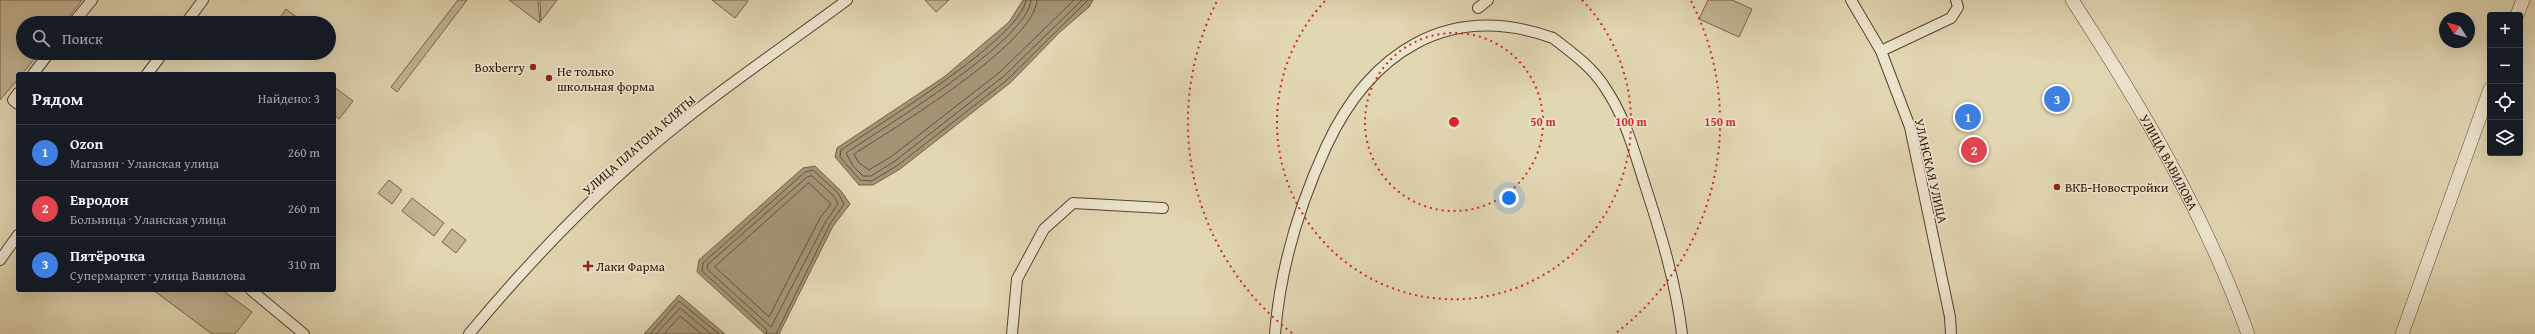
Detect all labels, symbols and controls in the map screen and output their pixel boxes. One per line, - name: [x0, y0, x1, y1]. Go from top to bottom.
- north arrow: [2439, 12, 2475, 48]
- map controls: [2487, 12, 2523, 156]
- button: +: [2487, 12, 2523, 48]
- search box: [16, 16, 336, 60]
- icon: search: [30, 27, 52, 49]
- text: Поиск: [62, 28, 103, 49]
- button: −: [2487, 48, 2523, 84]
- place label: Boxberry: [475, 58, 526, 77]
- marker: Boxberry: [528, 62, 538, 72]
- place label: Не только школьная форма: [557, 62, 655, 96]
- marker: Не только школьная форма: [544, 73, 554, 83]
- pin: 3: [2044, 84, 2070, 114]
- button: locate: [2487, 84, 2523, 120]
- text: Рядом: [32, 86, 83, 111]
- text: Найдено: 3: [258, 89, 320, 108]
- street label: УЛИЦА ПЛАТОНА КЛЯТЫ: [578, 90, 700, 200]
- pin: 1: [1955, 102, 1981, 132]
- street label: УЛИЦА ВАВИЛОВА: [2135, 110, 2203, 213]
- text: 50 m: [1530, 113, 1556, 130]
- text: 100 m: [1615, 113, 1648, 130]
- text: 150 m: [1704, 113, 1737, 130]
- centre of rings: [1447, 115, 1461, 129]
- street label: УЛАНСКАЯ УЛИЦА: [1910, 117, 1952, 226]
- button: layers: [2487, 120, 2523, 156]
- text: Ozon: [70, 133, 103, 154]
- pin: 2: [1961, 135, 1987, 165]
- text: 1: [42, 143, 48, 162]
- text: 260 m: [288, 143, 320, 162]
- text: Магазин · Уланская улица: [70, 154, 219, 173]
- place label: ВКБ-Новостройки: [2065, 178, 2169, 197]
- marker: ВКБ-Новостройки: [2052, 182, 2062, 192]
- your location: [1499, 188, 1519, 208]
- text: Евродон: [70, 189, 129, 210]
- text: 2: [42, 199, 48, 218]
- text: 260 m: [288, 199, 320, 218]
- text: Больница · Уланская улица: [70, 210, 226, 229]
- text: Пятёрочка: [70, 245, 145, 266]
- text: 3: [42, 255, 48, 274]
- text: 310 m: [288, 255, 320, 274]
- place label: Лаки Фарма: [596, 257, 666, 276]
- marker: Лаки Фарма: [583, 261, 593, 271]
- text: Супермаркет · улица Вавилова: [70, 266, 246, 285]

